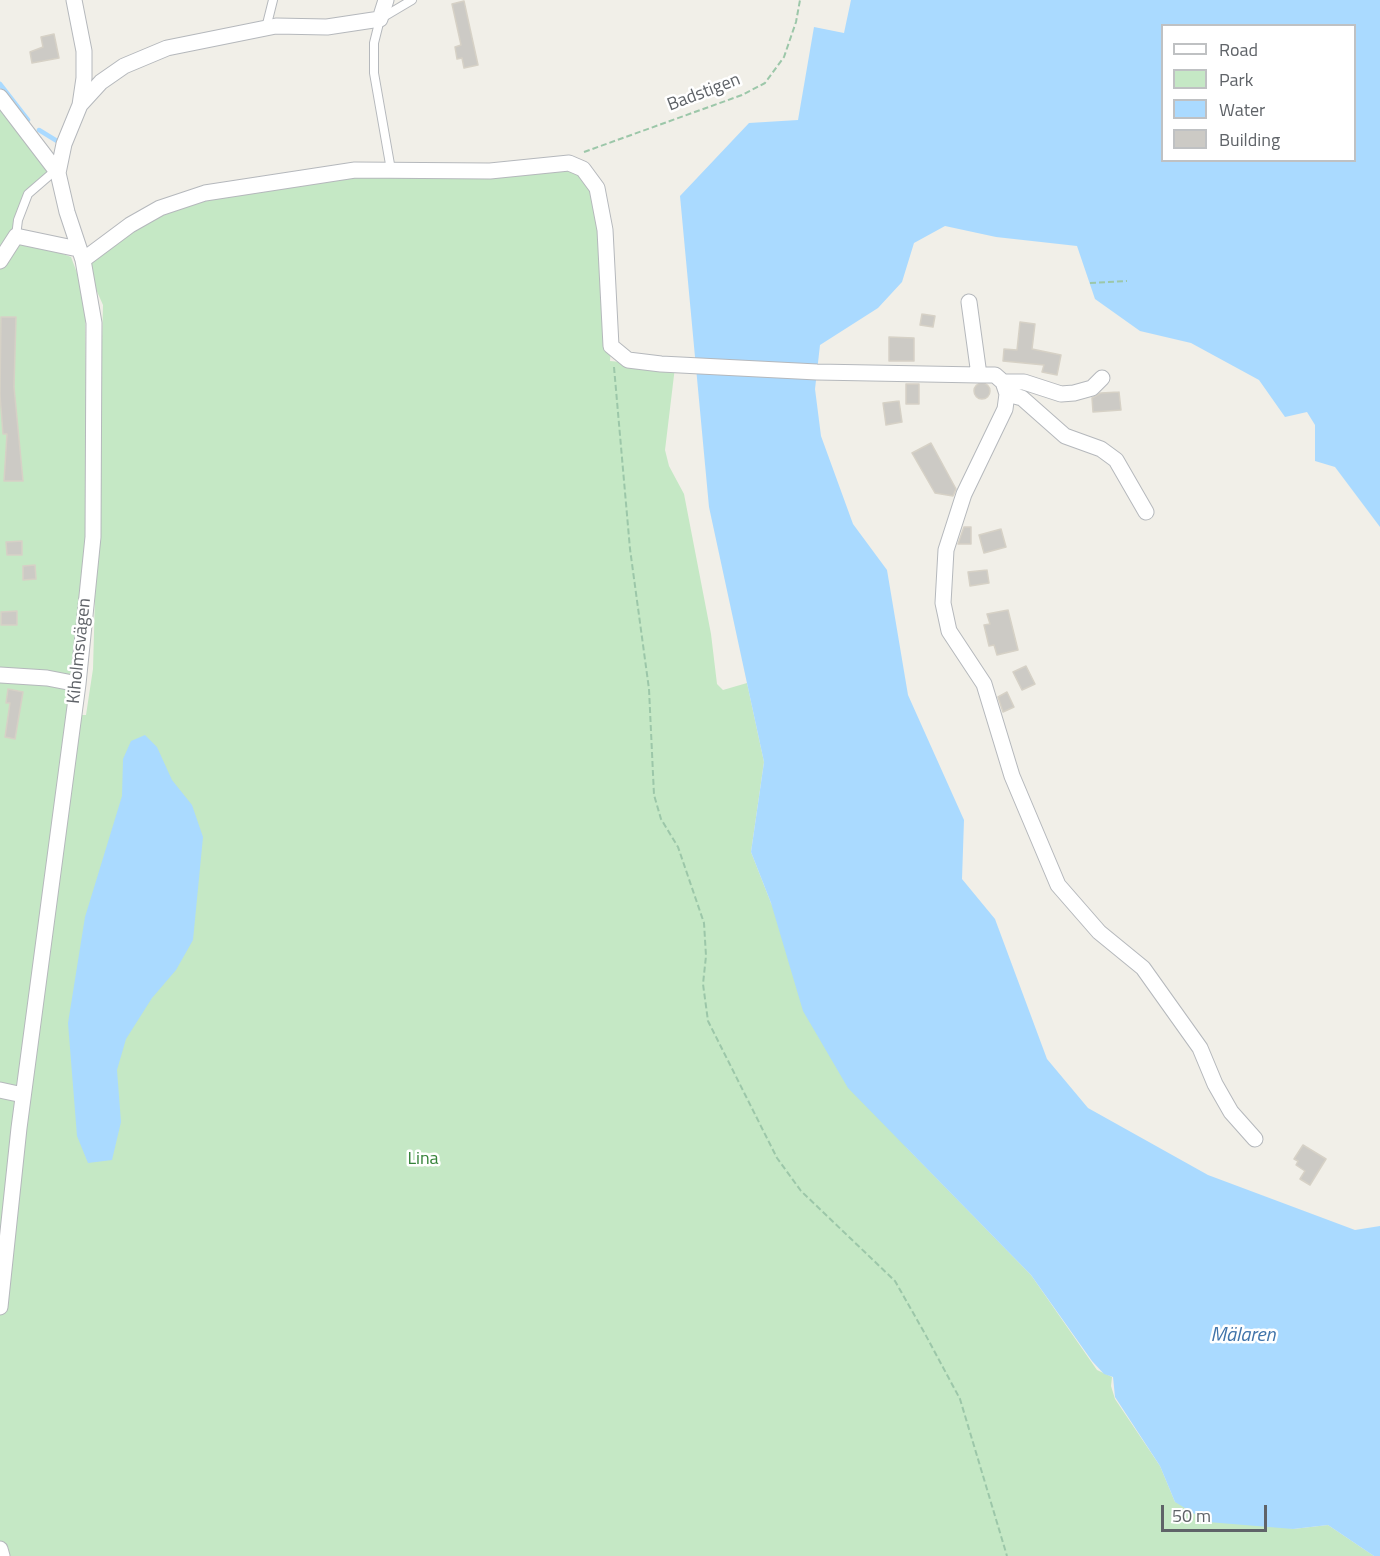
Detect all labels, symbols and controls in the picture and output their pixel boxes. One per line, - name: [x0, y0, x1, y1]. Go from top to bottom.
- legend: [1161, 24, 1356, 162]
- text: Road: [1219, 36, 1258, 63]
- text: Park: [1219, 66, 1253, 93]
- street label: Badstigen: [665, 69, 743, 117]
- text: Water: [1219, 96, 1265, 123]
- text: Building: [1219, 126, 1280, 153]
- street label: Kiholmsvägen: [64, 597, 96, 705]
- park label: Lina: [407, 1149, 439, 1171]
- water label: Mälaren: [1210, 1324, 1276, 1348]
- scale bar: [1164, 1493, 1270, 1531]
- text: 50 m: [1172, 1502, 1211, 1529]

